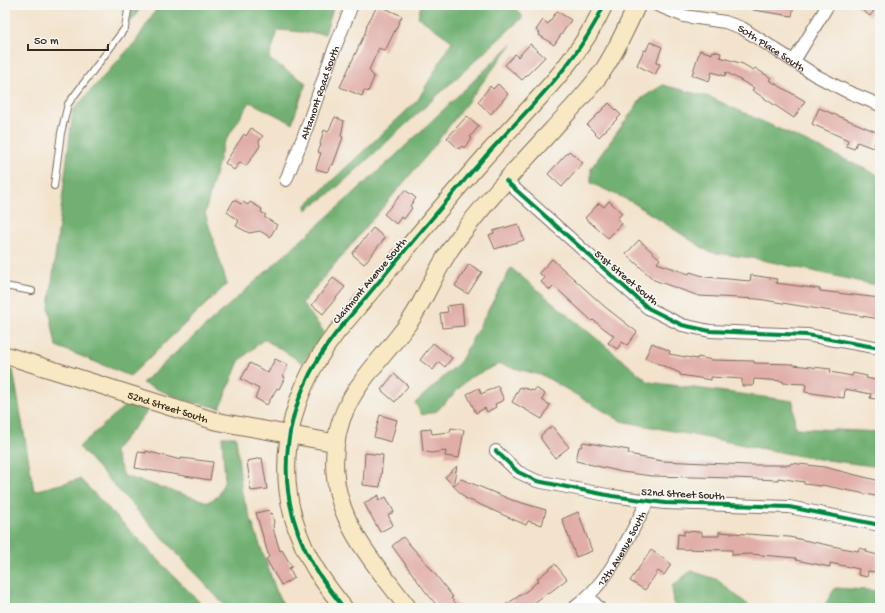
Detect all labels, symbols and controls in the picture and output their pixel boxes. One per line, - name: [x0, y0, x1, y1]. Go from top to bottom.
- street label: 50th Place South: [736, 23, 807, 75]
- scale bar: [28, 26, 108, 52]
- text: 50 m: [34, 35, 59, 49]
- street label: Altamont Road South: [299, 44, 343, 141]
- street label: Clairmont Avenue South: [331, 236, 410, 327]
- street label: 51st Street South: [591, 248, 660, 309]
- street label: 52nd Street South: [126, 390, 209, 427]
- street label: 52nd Street South: [641, 487, 725, 503]
- street label: 12th Avenue South: [595, 509, 650, 590]

